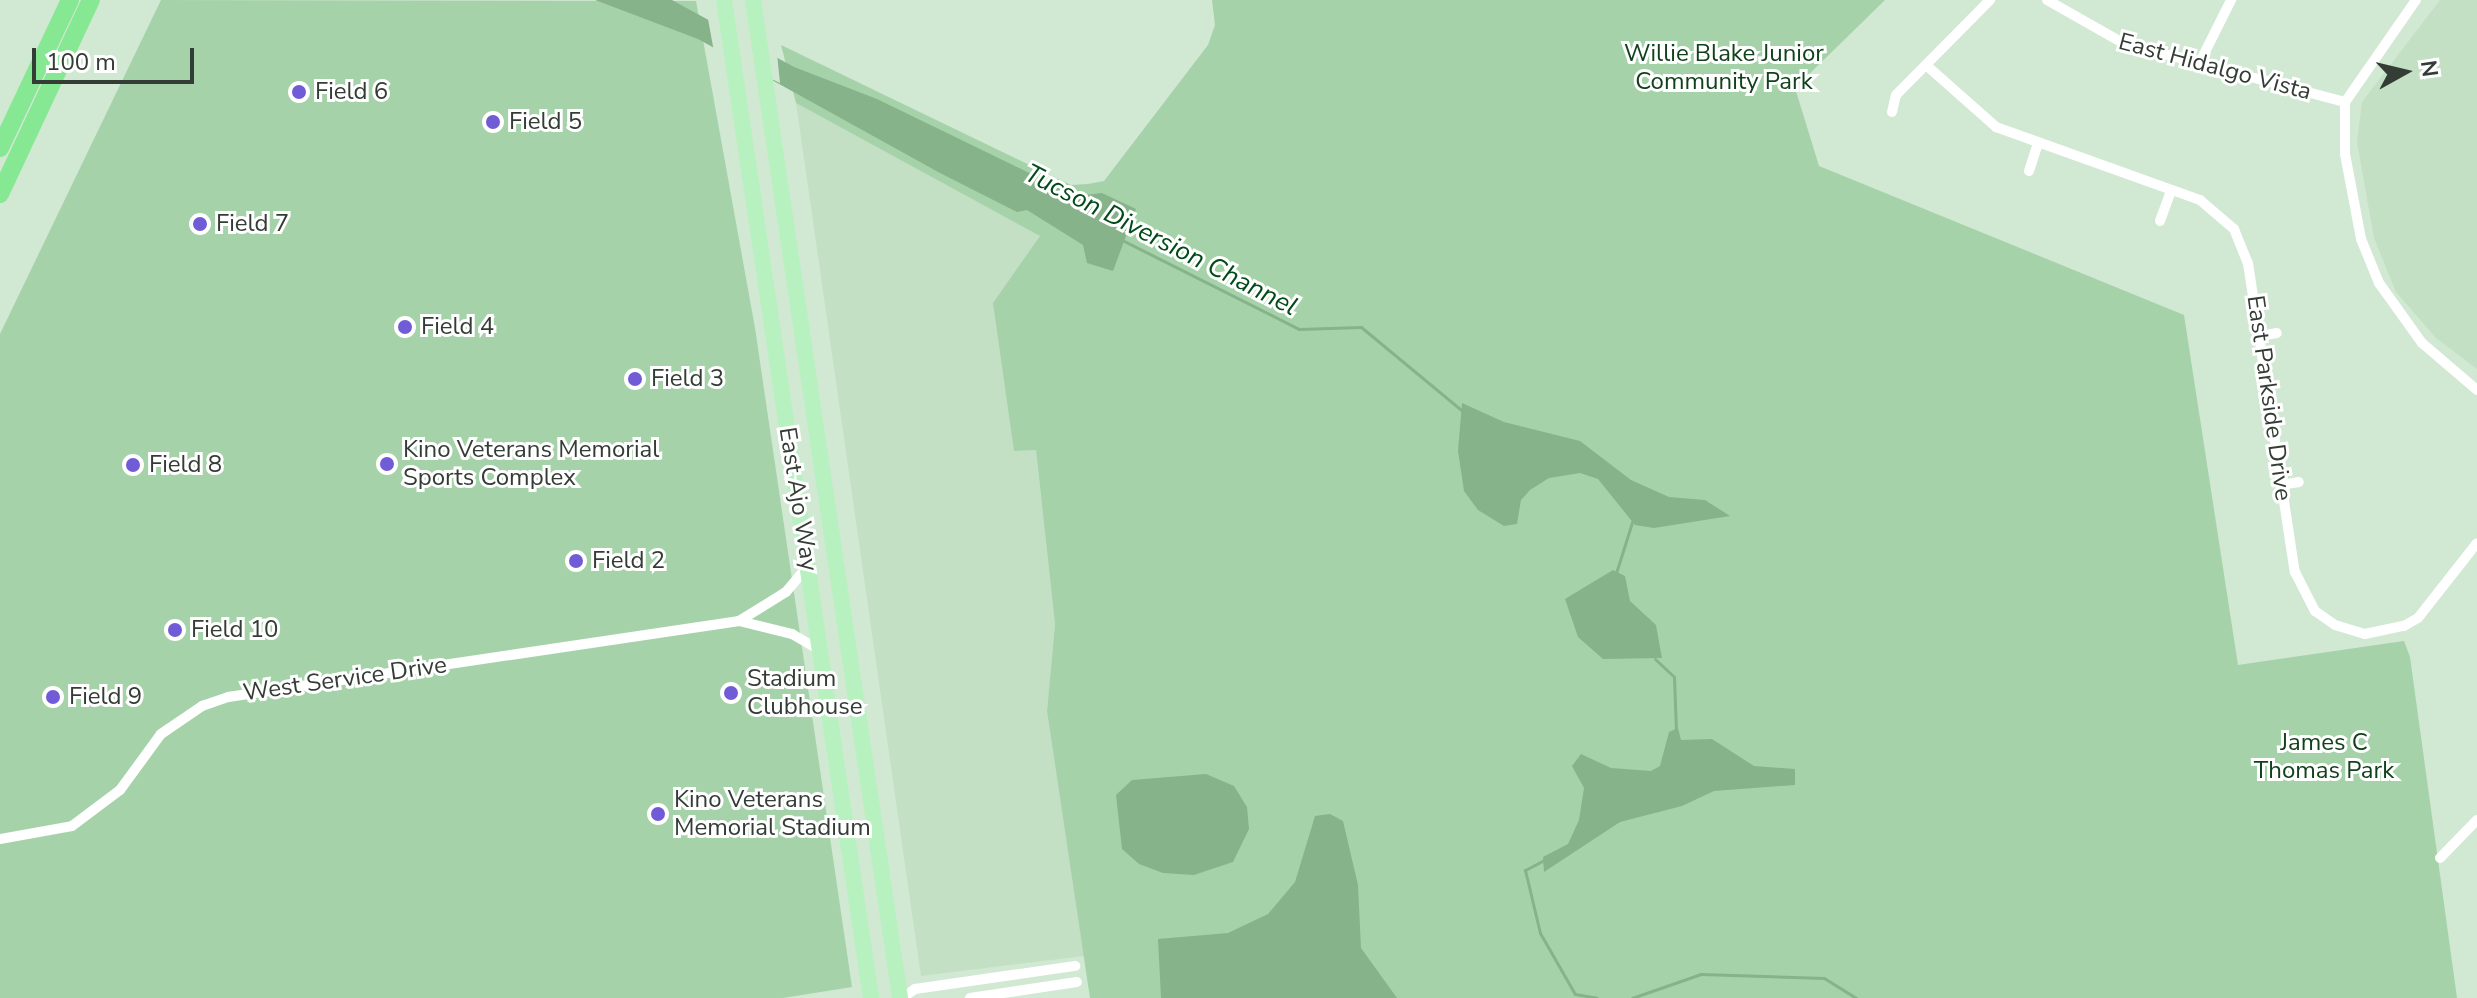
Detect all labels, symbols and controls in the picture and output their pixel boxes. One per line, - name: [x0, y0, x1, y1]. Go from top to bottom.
- street label: East Hidalgo Vista: [2116, 27, 2314, 107]
- scale bar: [36, 32, 198, 82]
- north arrow: [2365, 32, 2445, 112]
- park label: Willie Blake Junior Community Park: [1624, 40, 1824, 96]
- text: 100 m: [46, 46, 116, 78]
- text: N: [2413, 58, 2445, 79]
- place label: Field 6: [315, 78, 388, 106]
- marker: Field 6: [290, 83, 308, 101]
- place label: Field 5: [509, 108, 582, 136]
- marker: Field 5: [484, 113, 502, 131]
- water label: Tucson Diversion Channel: [1019, 158, 1303, 322]
- place label: Field 7: [216, 210, 289, 238]
- marker: Field 7: [191, 215, 209, 233]
- street label: East Parkside Drive: [2240, 293, 2298, 503]
- place label: Field 4: [421, 313, 494, 341]
- marker: Field 4: [396, 318, 414, 336]
- place label: Field 3: [651, 365, 724, 393]
- marker: Field 3: [626, 370, 644, 388]
- street label: East Ajo Way: [772, 425, 824, 573]
- place label: Kino Veterans Memorial Sports Complex: [403, 436, 659, 492]
- place label: Field 8: [149, 451, 222, 479]
- marker: Kino Veterans Memorial Sports Complex: [378, 455, 396, 473]
- marker: Field 8: [124, 456, 142, 474]
- place label: Field 2: [592, 547, 665, 575]
- marker: Field 2: [567, 552, 585, 570]
- place label: Field 10: [191, 616, 278, 644]
- marker: Field 10: [166, 621, 184, 639]
- street label: West Service Drive: [241, 650, 449, 708]
- place label: Stadium Clubhouse: [747, 665, 862, 721]
- place label: Field 9: [69, 683, 142, 711]
- marker: Stadium Clubhouse: [722, 684, 740, 702]
- marker: Field 9: [44, 688, 62, 706]
- park label: James C Thomas Park: [2254, 729, 2394, 785]
- place label: Kino Veterans Memorial Stadium: [674, 786, 871, 842]
- marker: Kino Veterans Memorial Stadium: [649, 805, 667, 823]

